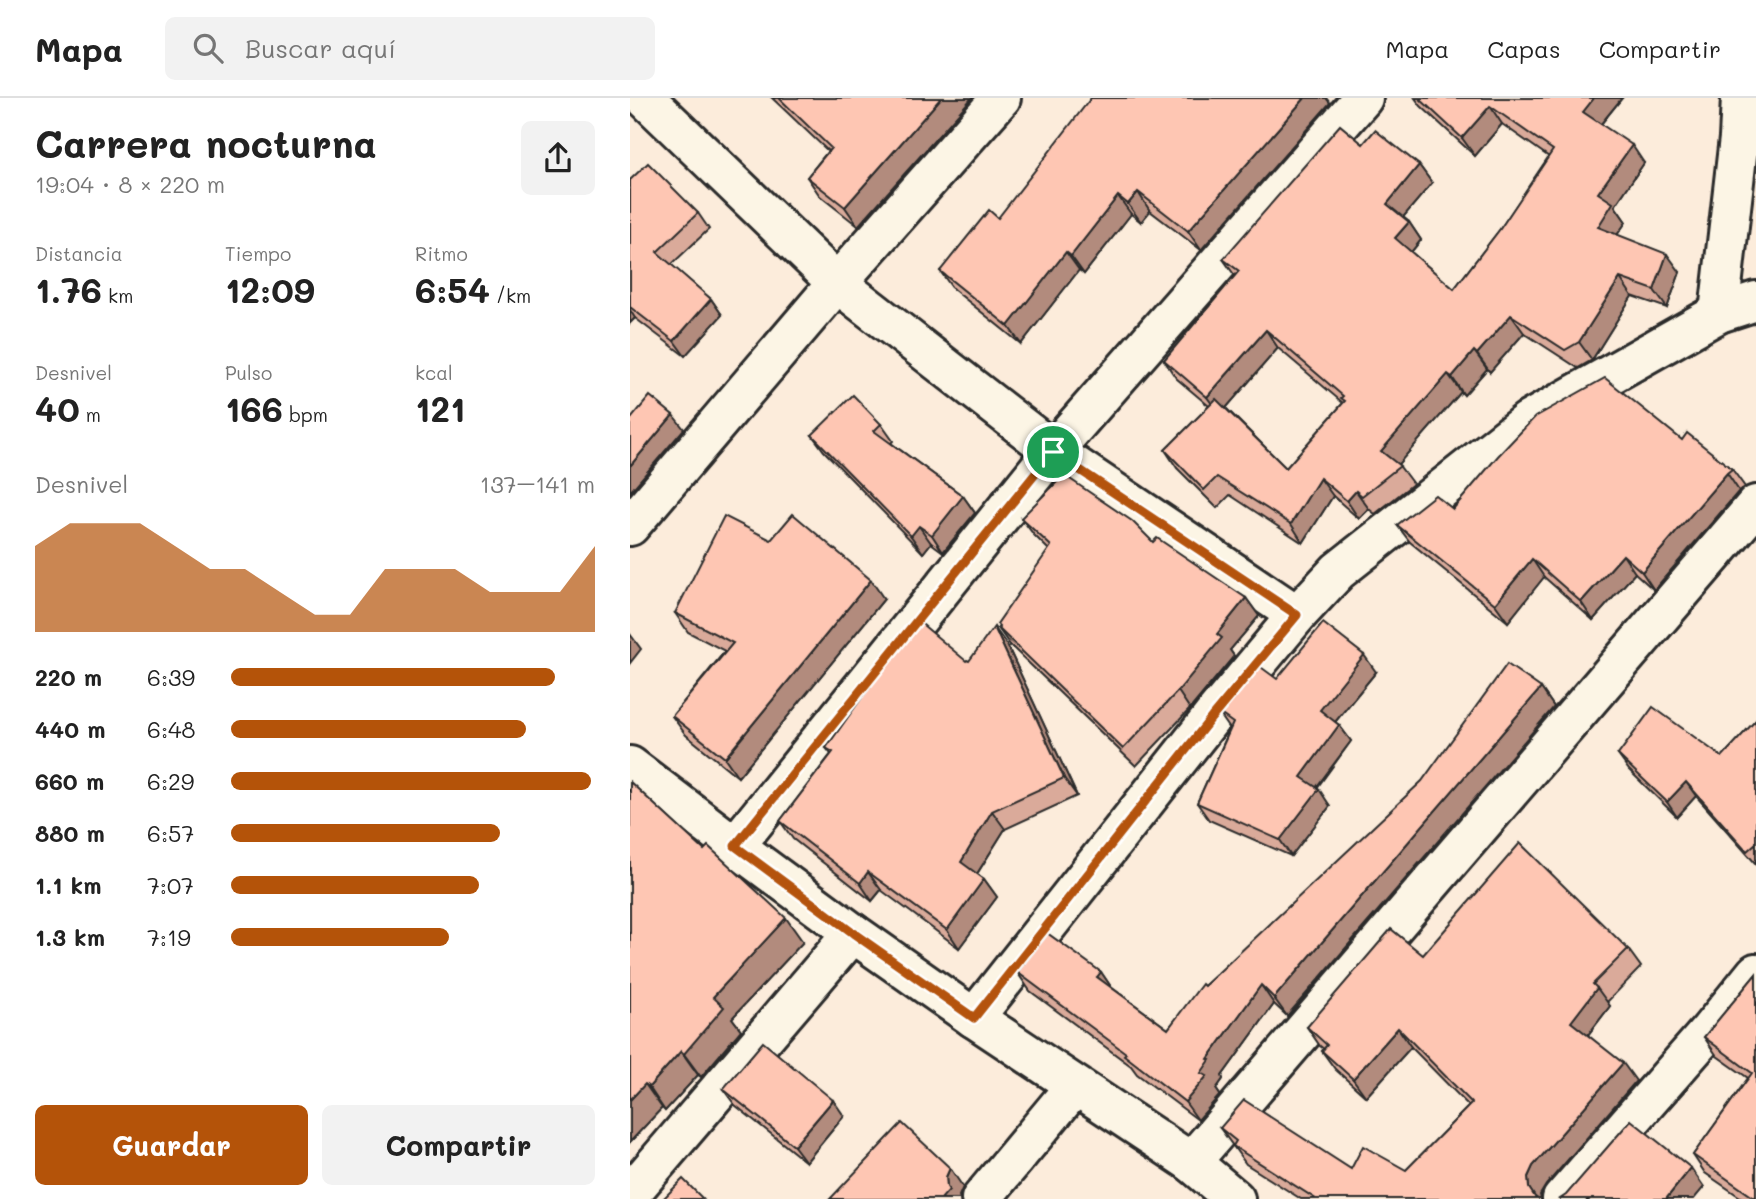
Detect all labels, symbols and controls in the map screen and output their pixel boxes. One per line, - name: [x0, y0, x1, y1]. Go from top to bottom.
- search box: [165, 17, 655, 80]
- text: Mapa: [35, 27, 123, 70]
- icon: search: [189, 29, 227, 67]
- text: Buscar aquí: [245, 31, 396, 65]
- text: Mapa: [1385, 33, 1449, 64]
- text: Capas: [1487, 33, 1561, 64]
- text: Compartir: [1599, 33, 1721, 64]
- text: Carrera nocturna: [35, 118, 377, 168]
- button: share: [521, 121, 595, 195]
- text: 19:04 · 8 × 220 m: [35, 169, 225, 199]
- text: Distancia: [35, 241, 123, 266]
- text: Tiempo: [225, 241, 291, 266]
- text: Ritmo: [415, 241, 468, 266]
- text: 1.76: [35, 266, 102, 312]
- text: 12:09: [225, 266, 315, 312]
- text: 6:54: [415, 266, 490, 312]
- text: km: [102, 283, 133, 308]
- text: /km: [490, 283, 531, 308]
- text: Desnivel: [35, 360, 112, 385]
- text: Pulso: [225, 360, 272, 385]
- text: kcal: [415, 360, 453, 385]
- text: 40: [35, 385, 80, 431]
- text: 166: [225, 385, 283, 431]
- text: 121: [415, 385, 466, 431]
- text: m: [80, 402, 101, 427]
- text: bpm: [283, 402, 328, 427]
- pin: [1023, 422, 1083, 482]
- icon: arrive: [1034, 433, 1072, 471]
- text: Desnivel: [35, 469, 128, 499]
- text: 137–141 m: [480, 469, 595, 499]
- text: 220 m: [35, 662, 102, 692]
- text: 6:39: [147, 662, 195, 692]
- text: 440 m: [35, 714, 106, 744]
- text: 6:48: [147, 714, 195, 744]
- text: 660 m: [35, 766, 104, 796]
- text: 6:29: [147, 766, 194, 796]
- text: 880 m: [35, 818, 105, 848]
- text: 6:57: [147, 818, 194, 848]
- text: 1.1 km: [35, 870, 101, 900]
- text: 7:07: [147, 870, 194, 900]
- text: 1.3 km: [35, 922, 105, 952]
- text: 7:19: [147, 922, 191, 952]
- button: Guardar: [35, 1105, 308, 1185]
- button: Compartir: [322, 1105, 595, 1185]

